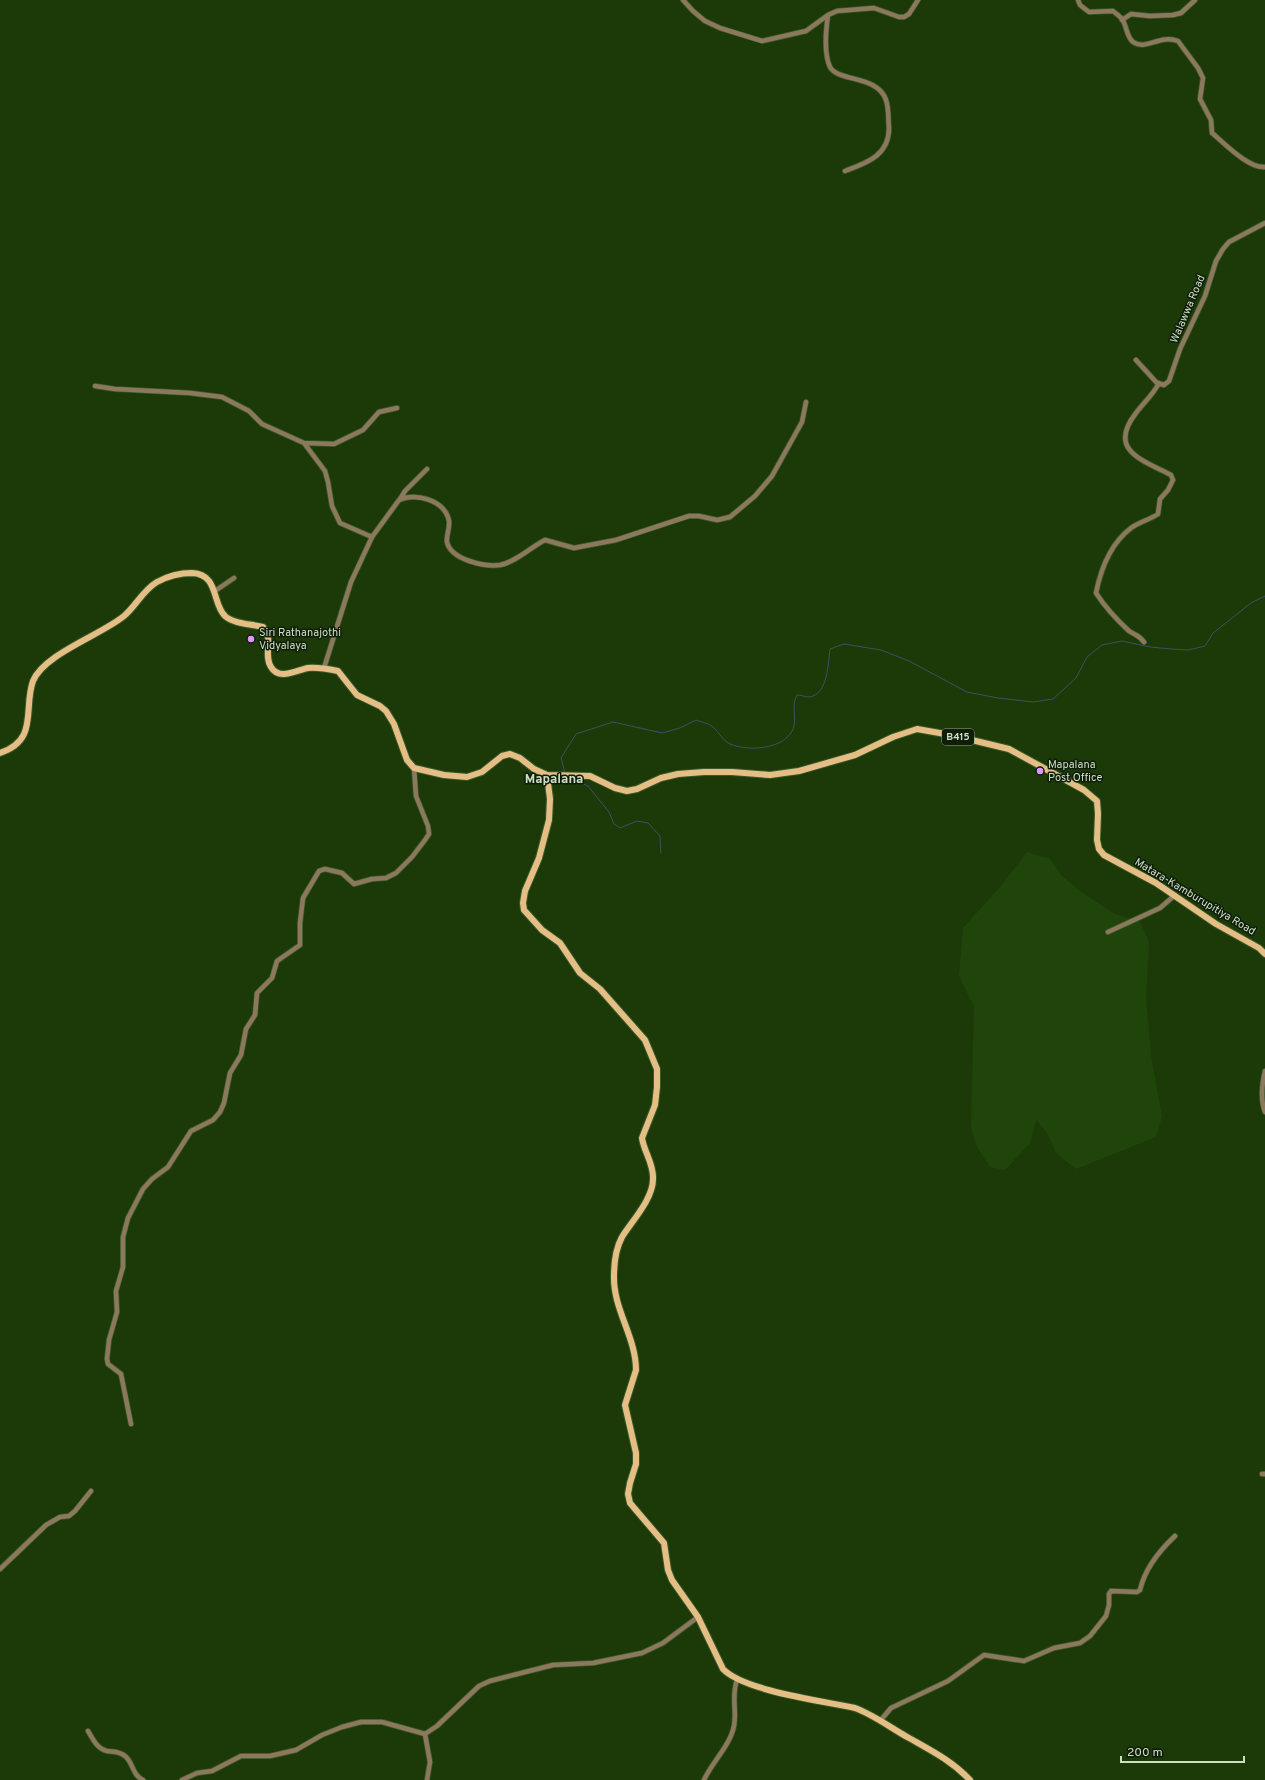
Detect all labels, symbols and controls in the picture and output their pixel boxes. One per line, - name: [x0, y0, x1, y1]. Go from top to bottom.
- street label: Walawwa Road: [1167, 273, 1209, 345]
- place label: Siri Rathanajothi Vidyalaya: [259, 626, 341, 653]
- marker: Siri Rathanajothi Vidyalaya: [246, 634, 256, 644]
- road number: B415: [942, 729, 974, 745]
- place label: Mapalana Post Office: [1048, 758, 1103, 785]
- marker: Mapalana Post Office: [1035, 766, 1045, 776]
- district label: Mapalana: [525, 772, 583, 788]
- street label: Matara-Kamburupitiya Road: [1132, 855, 1258, 939]
- scale bar: [1121, 1738, 1244, 1764]
- text: 200 m: [1127, 1745, 1163, 1761]

